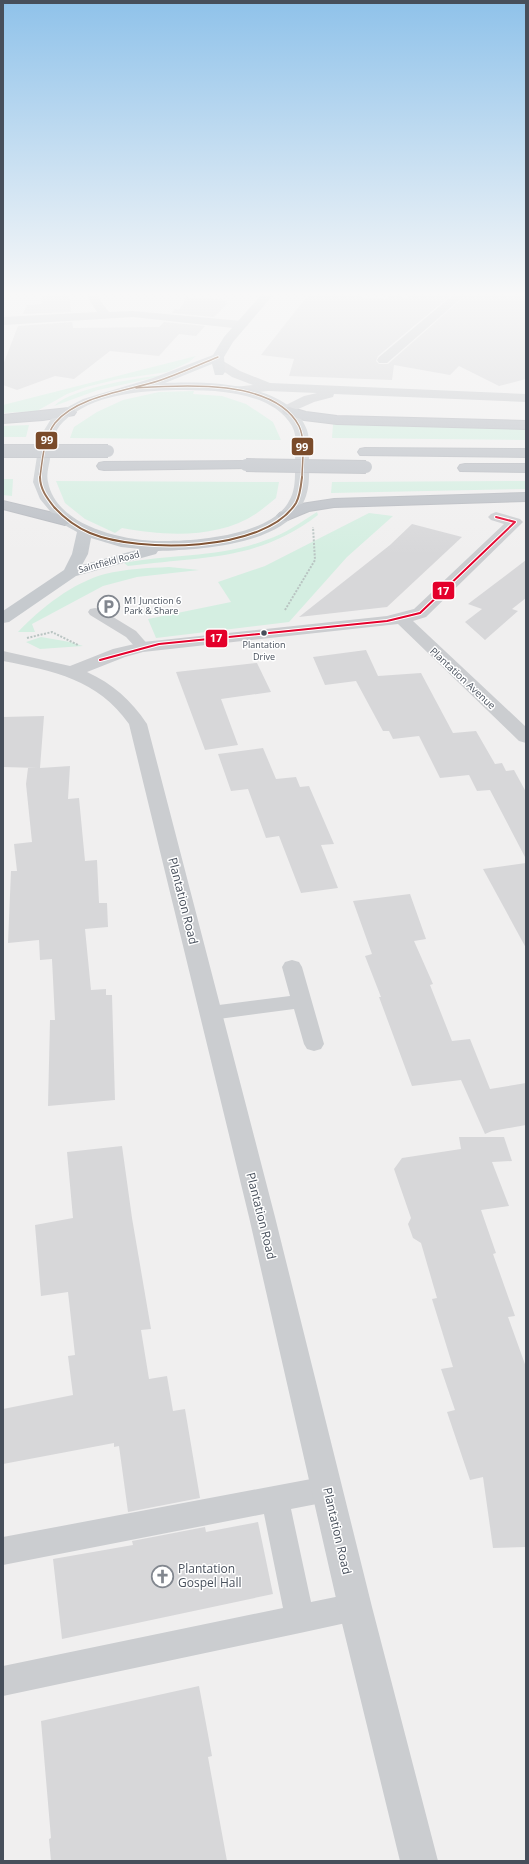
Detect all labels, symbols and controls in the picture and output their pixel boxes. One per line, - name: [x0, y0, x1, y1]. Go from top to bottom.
- line badge: 99: [35, 431, 58, 450]
- text: 99: [41, 432, 53, 447]
- line badge: 99: [291, 437, 314, 456]
- text: 99: [296, 439, 308, 454]
- street label: Saintfield Road: [77, 547, 141, 576]
- line badge: 17: [432, 581, 455, 600]
- text: 17: [437, 583, 449, 598]
- parking icon: M1 Junction 6 Park & Share: [96, 593, 122, 619]
- place label: M1 Junction 6 Park & Share: [124, 594, 181, 617]
- marker: Plantation Drive: [259, 628, 269, 638]
- line badge: 17: [205, 629, 228, 648]
- text: 17: [210, 630, 222, 645]
- place label: Plantation Drive: [243, 638, 285, 663]
- street label: Plantation Avenue: [427, 644, 499, 712]
- street label: Plantation Road: [164, 856, 202, 946]
- street label: Plantation Road: [242, 1171, 280, 1261]
- street label: Plantation Road: [319, 1486, 356, 1576]
- place label: Plantation Gospel Hall: [178, 1560, 241, 1591]
- church icon: Plantation Gospel Hall: [149, 1563, 175, 1589]

